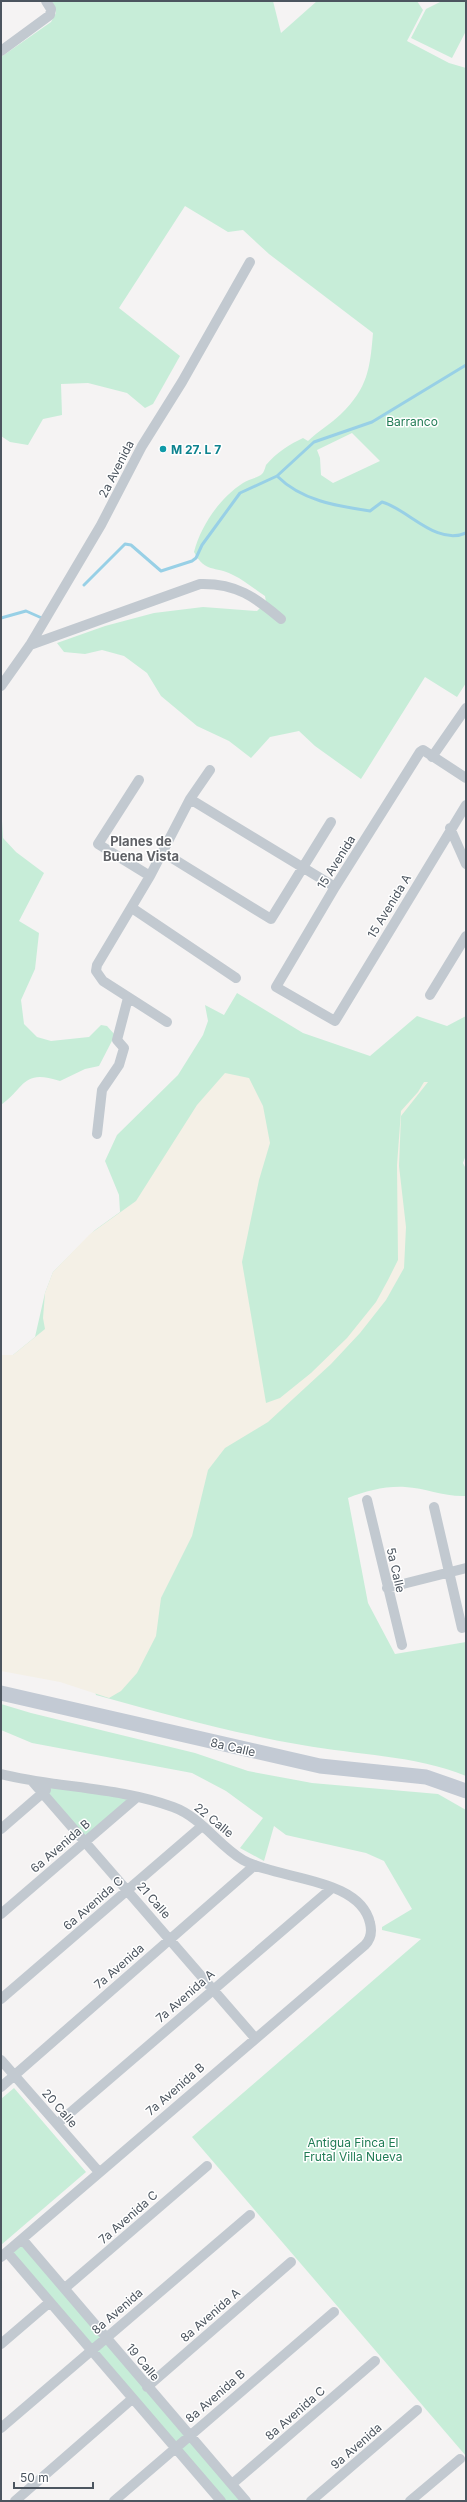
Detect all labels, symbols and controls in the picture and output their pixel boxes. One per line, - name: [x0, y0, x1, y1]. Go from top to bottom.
- park label: Barranco: [386, 414, 438, 429]
- street label: 2a Avenida: [95, 438, 137, 500]
- place label: M 27. L 7: [171, 442, 221, 457]
- marker: M 27. L 7: [158, 444, 168, 454]
- street label: 15 Avenida: [314, 832, 358, 892]
- district label: Planes de Buena Vista: [103, 833, 179, 864]
- street label: 15 Avenida A: [364, 871, 414, 941]
- street label: 5a Calle: [384, 1546, 408, 1594]
- street label: 8a Calle: [209, 1735, 257, 1759]
- street label: 22 Calle: [191, 1800, 237, 1840]
- street label: 6a Avenida B: [27, 1816, 93, 1876]
- street label: 6a Avenida C: [60, 1873, 126, 1933]
- street label: 21 Calle: [134, 1879, 174, 1921]
- street label: 7a Avenida: [91, 1940, 147, 1992]
- street label: 7a Avenida A: [153, 1966, 217, 2026]
- street label: 7a Avenida B: [143, 2059, 207, 2118]
- street label: 20 Calle: [39, 2086, 81, 2130]
- park label: Antigua Finca El Frutal Villa Nueva: [304, 2135, 402, 2164]
- street label: 7a Avenida C: [95, 2187, 161, 2247]
- street label: 8a Avenida: [88, 2285, 146, 2337]
- street label: 8a Avenida A: [177, 2285, 243, 2345]
- street label: 19 Calle: [123, 2340, 163, 2384]
- street label: 8a Avenida B: [182, 2366, 248, 2426]
- street label: 8a Avenida C: [262, 2383, 328, 2443]
- street label: 9a Avenida: [327, 2420, 385, 2472]
- scale bar: [14, 2464, 93, 2490]
- text: 50 m: [20, 2470, 49, 2485]

